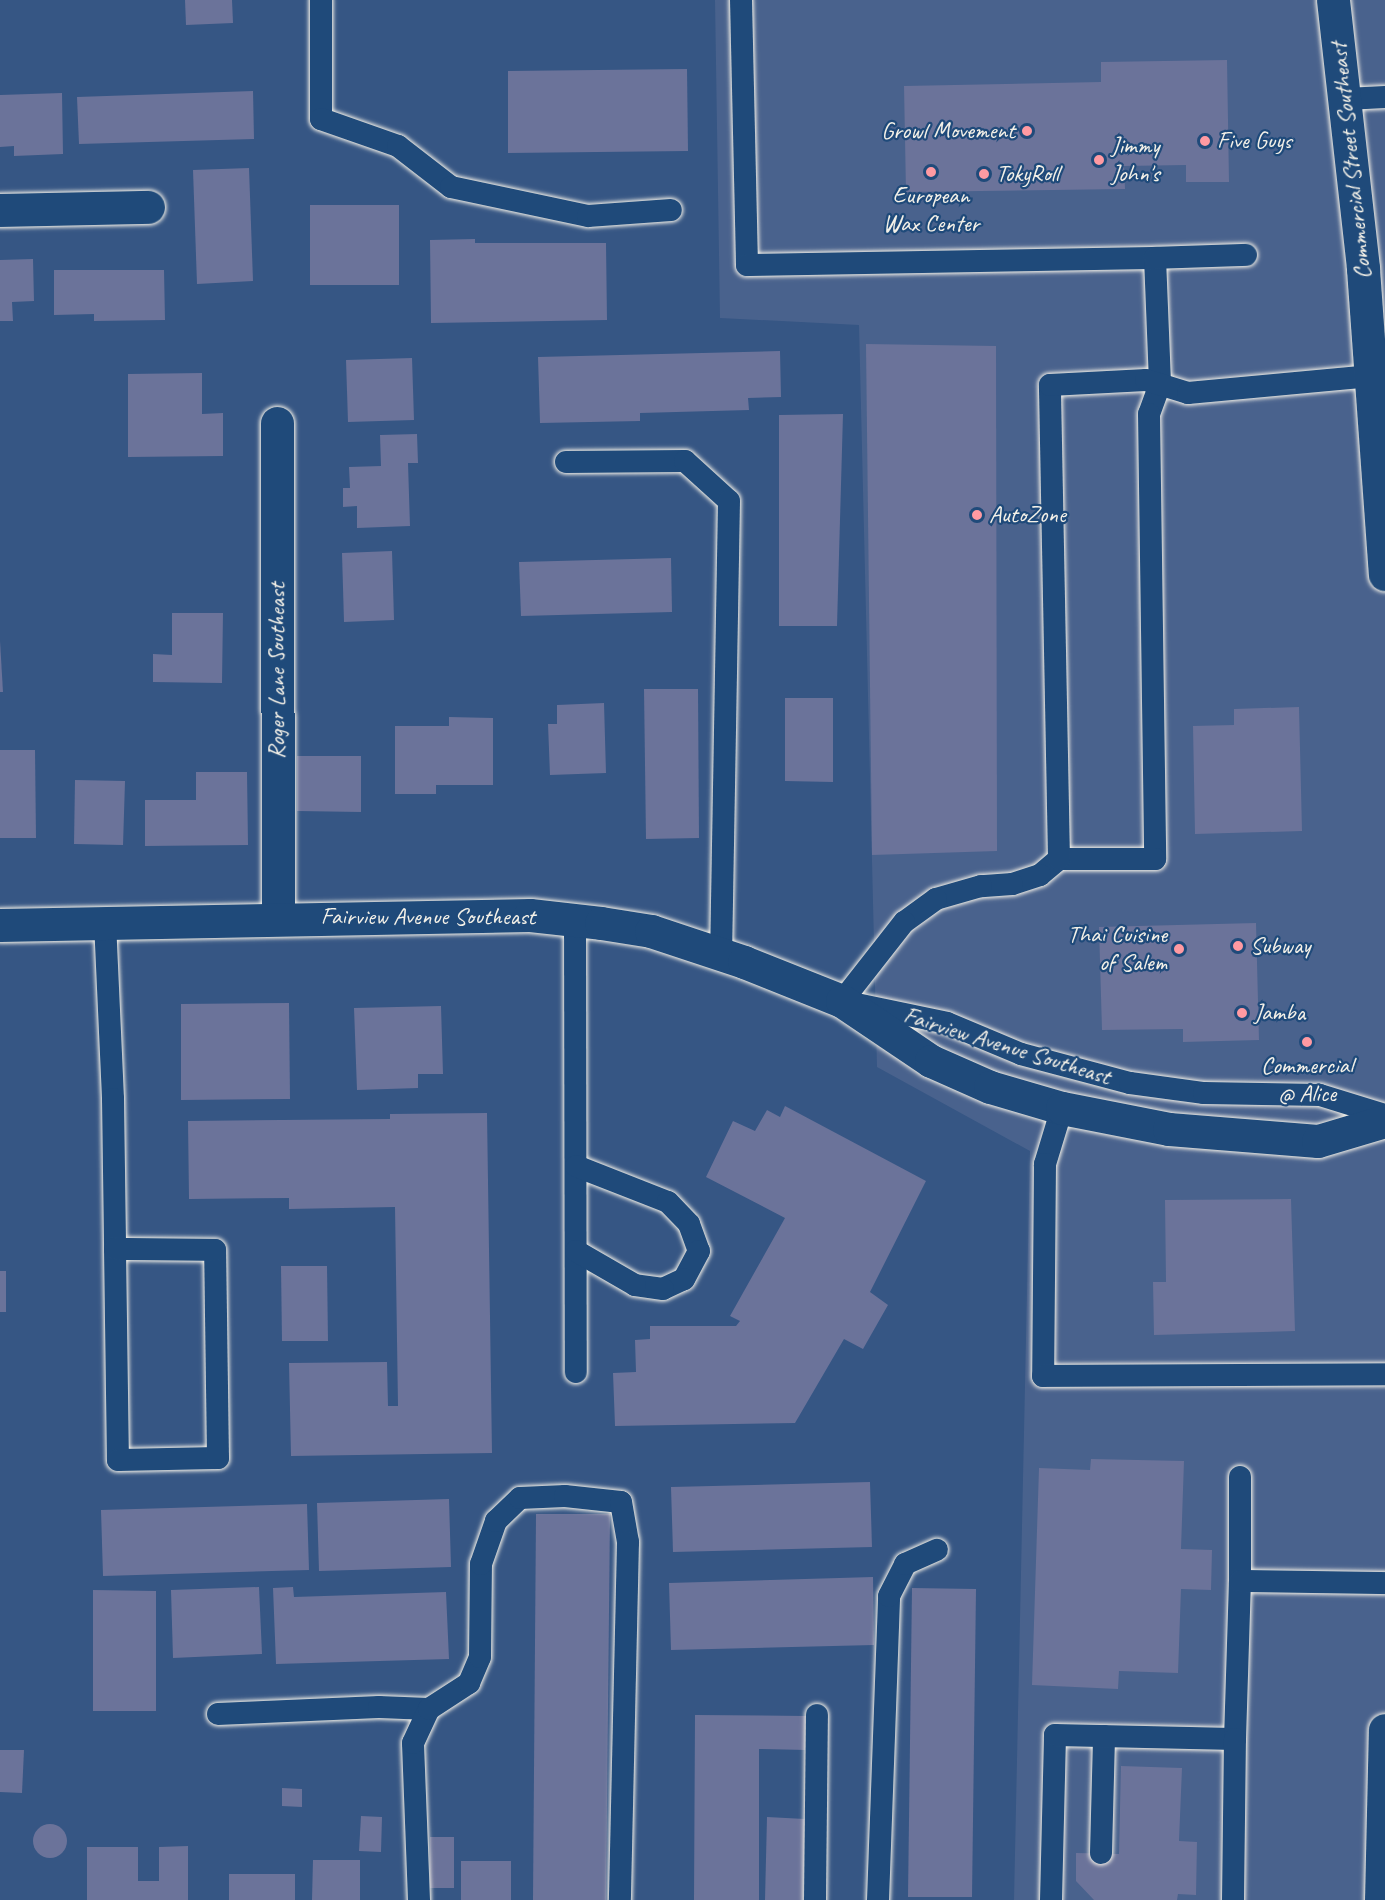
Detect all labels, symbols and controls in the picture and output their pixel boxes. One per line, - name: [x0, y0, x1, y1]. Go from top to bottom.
- street label: Commercial Street Southeast: [1324, 41, 1378, 281]
- place label: Growl Movement: [881, 117, 1015, 145]
- marker: Growl Movement: [1020, 124, 1034, 138]
- place label: Five Guys: [1217, 127, 1291, 155]
- place label: Jimmy John's: [1111, 132, 1160, 188]
- marker: Five Guys: [1198, 134, 1212, 148]
- marker: Jimmy John's: [1092, 153, 1106, 167]
- place label: TokyRoll: [996, 160, 1059, 188]
- marker: European Wax Center: [924, 165, 938, 179]
- marker: TokyRoll: [977, 167, 991, 181]
- place label: European Wax Center: [883, 182, 979, 238]
- place label: AutoZone: [989, 501, 1066, 529]
- marker: AutoZone: [970, 508, 984, 522]
- street label: Roger Lane Southeast: [263, 581, 291, 761]
- street label: Fairview Avenue Southeast: [320, 903, 536, 931]
- place label: Thai Cuisine of Salem: [1068, 921, 1167, 977]
- place label: Subway: [1250, 932, 1310, 960]
- marker: Subway: [1231, 939, 1245, 953]
- marker: Thai Cuisine of Salem: [1172, 942, 1186, 956]
- place label: Jamba: [1254, 999, 1305, 1027]
- street label: Fairview Avenue Southeast: [900, 1001, 1114, 1091]
- marker: Jamba: [1235, 1006, 1249, 1020]
- marker: Commercial @ Alice: [1300, 1035, 1314, 1049]
- place label: Commercial @ Alice: [1261, 1052, 1353, 1108]

